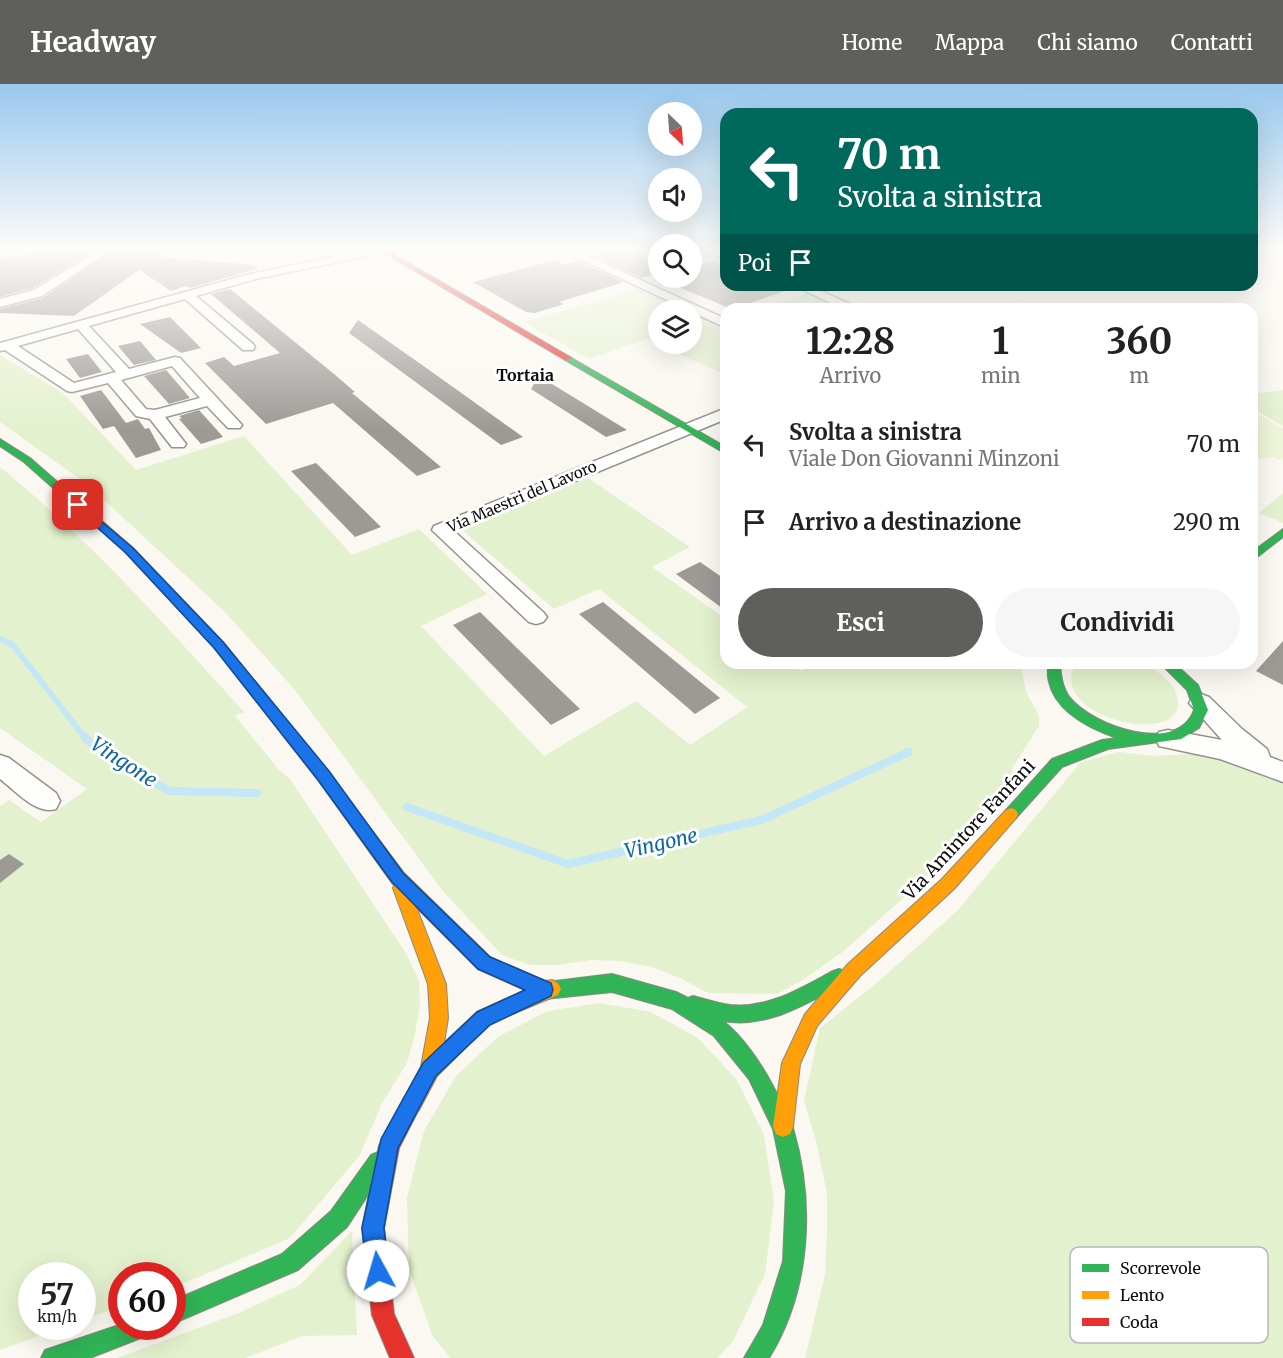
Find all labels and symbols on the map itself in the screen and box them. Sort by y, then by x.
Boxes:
north arrow [648,102,702,156]
district label: Tortaia [496,365,554,385]
street label: Via Maestri del Lavoro [443,456,600,537]
pin [52,479,103,530]
water label: Vingone [86,731,162,792]
street label: Via Amintore Fanfani [897,754,1040,906]
water label: Vingone [622,822,700,863]
position arrow [346,1239,410,1303]
legend [1070,1247,1268,1343]
text: Scorrevole [1120,1258,1201,1278]
speed limit sign: 60 [108,1262,186,1340]
text: Lento [1120,1285,1164,1305]
text: Coda [1120,1312,1159,1332]

